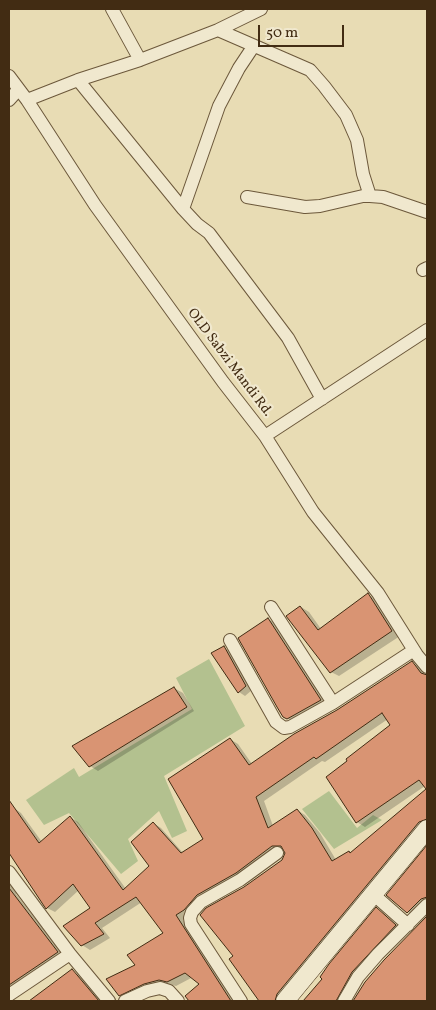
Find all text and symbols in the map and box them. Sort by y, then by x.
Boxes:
scale bar [261,15,347,47]
text: 50 m [266,23,298,44]
street label: OLD Sabzi Mandi Rd. [183,306,275,420]

